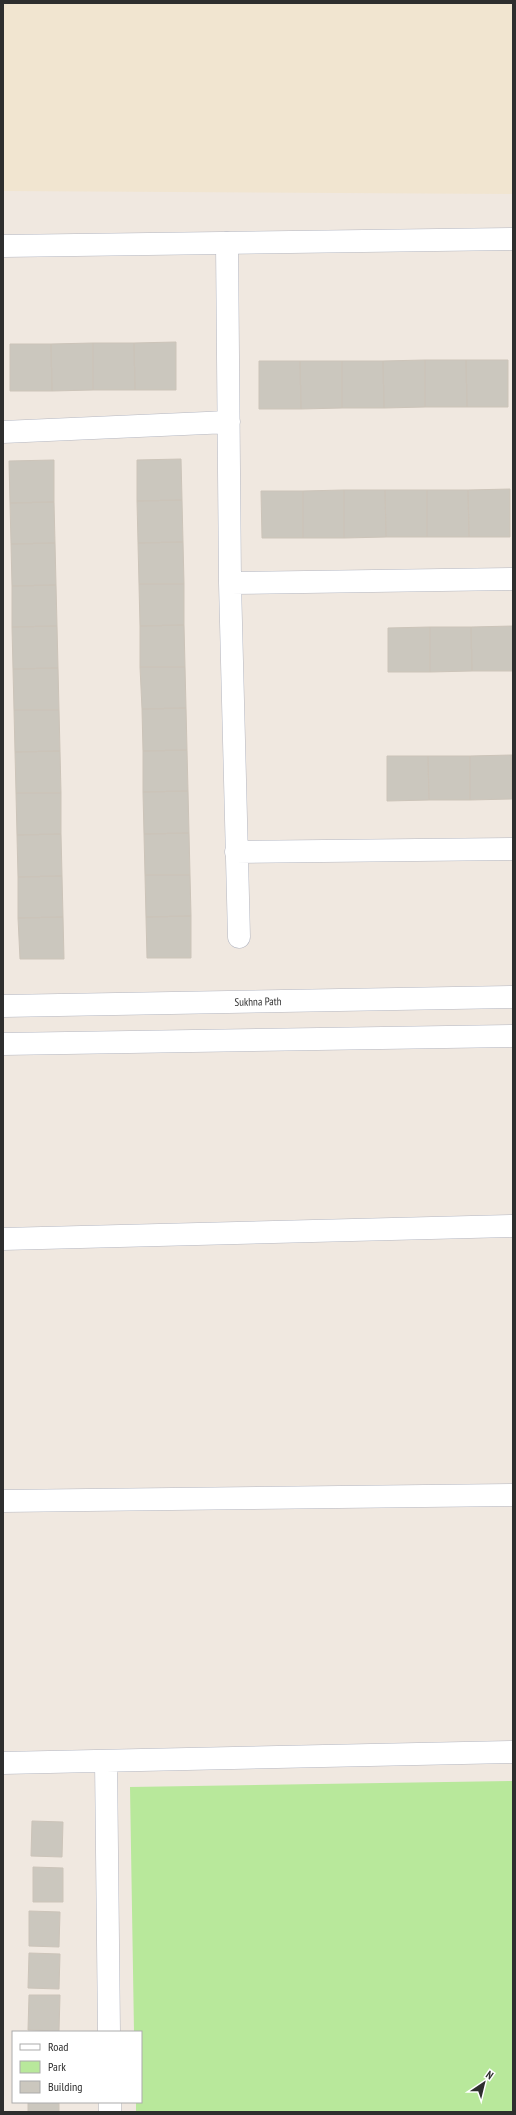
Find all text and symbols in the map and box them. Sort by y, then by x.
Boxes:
street label: Sukhna Path [234,994,282,1009]
legend [12,2031,142,2103]
text: Road [48,2039,68,2054]
text: Park [48,2059,66,2074]
north arrow [464,2063,504,2103]
text: N [483,2067,496,2082]
text: Building [48,2079,83,2094]

